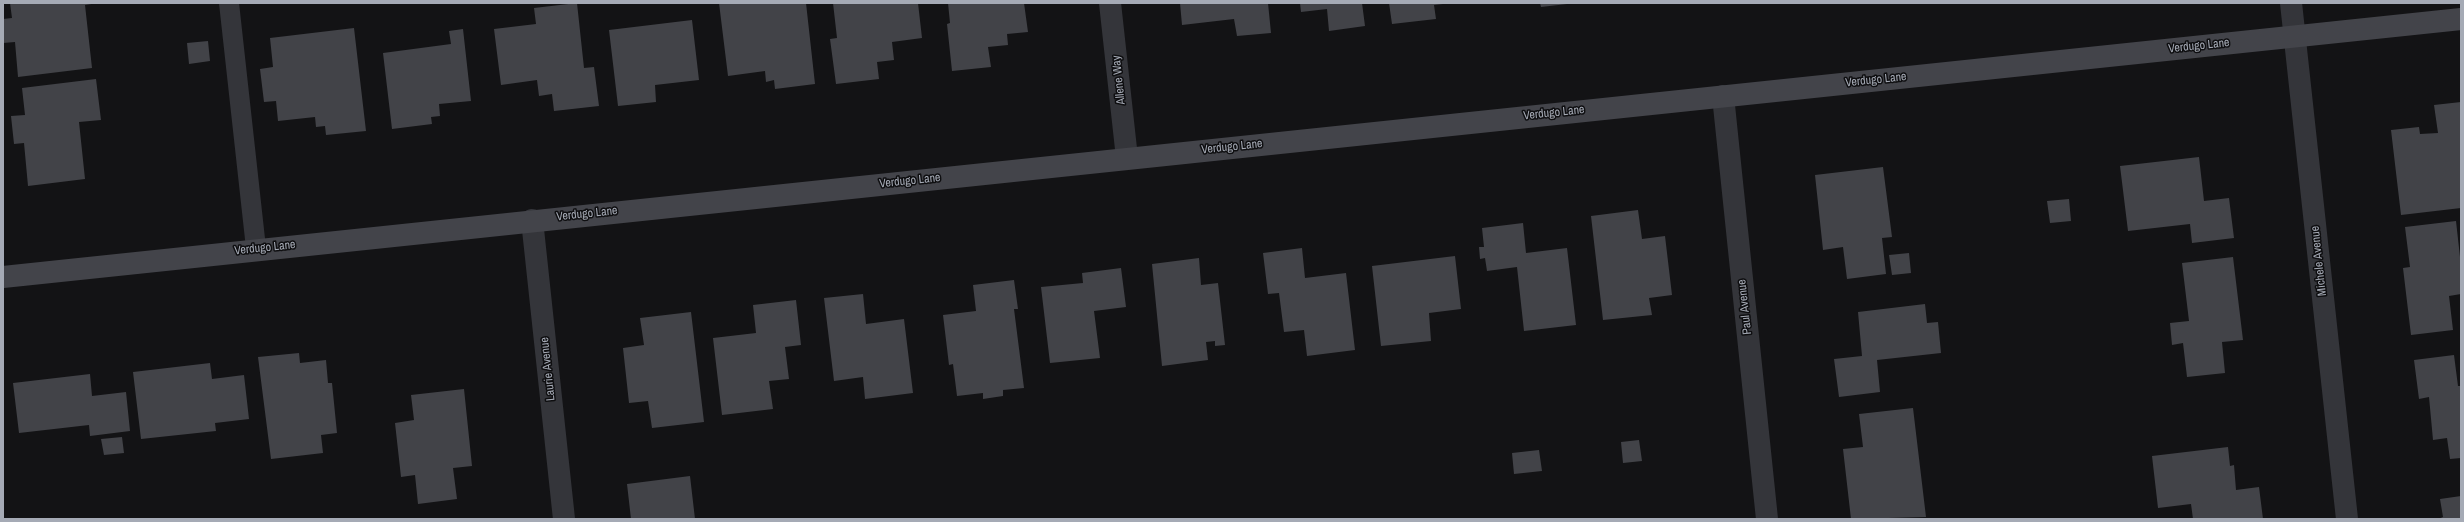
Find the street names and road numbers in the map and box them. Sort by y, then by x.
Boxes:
street label: Verdugo Lane [2168,36,2230,56]
street label: Allene Way [1109,55,1129,105]
street label: Verdugo Lane [1845,70,1907,90]
street label: Verdugo Lane [1523,103,1585,123]
street label: Verdugo Lane [1201,137,1263,157]
street label: Verdugo Lane [879,171,941,191]
street label: Verdugo Lane [556,204,618,224]
street label: Michele Avenue [2308,225,2330,297]
street label: Verdugo Lane [234,238,296,258]
street label: Paul Avenue [1735,279,1755,335]
street label: Laurie Avenue [538,337,558,401]

